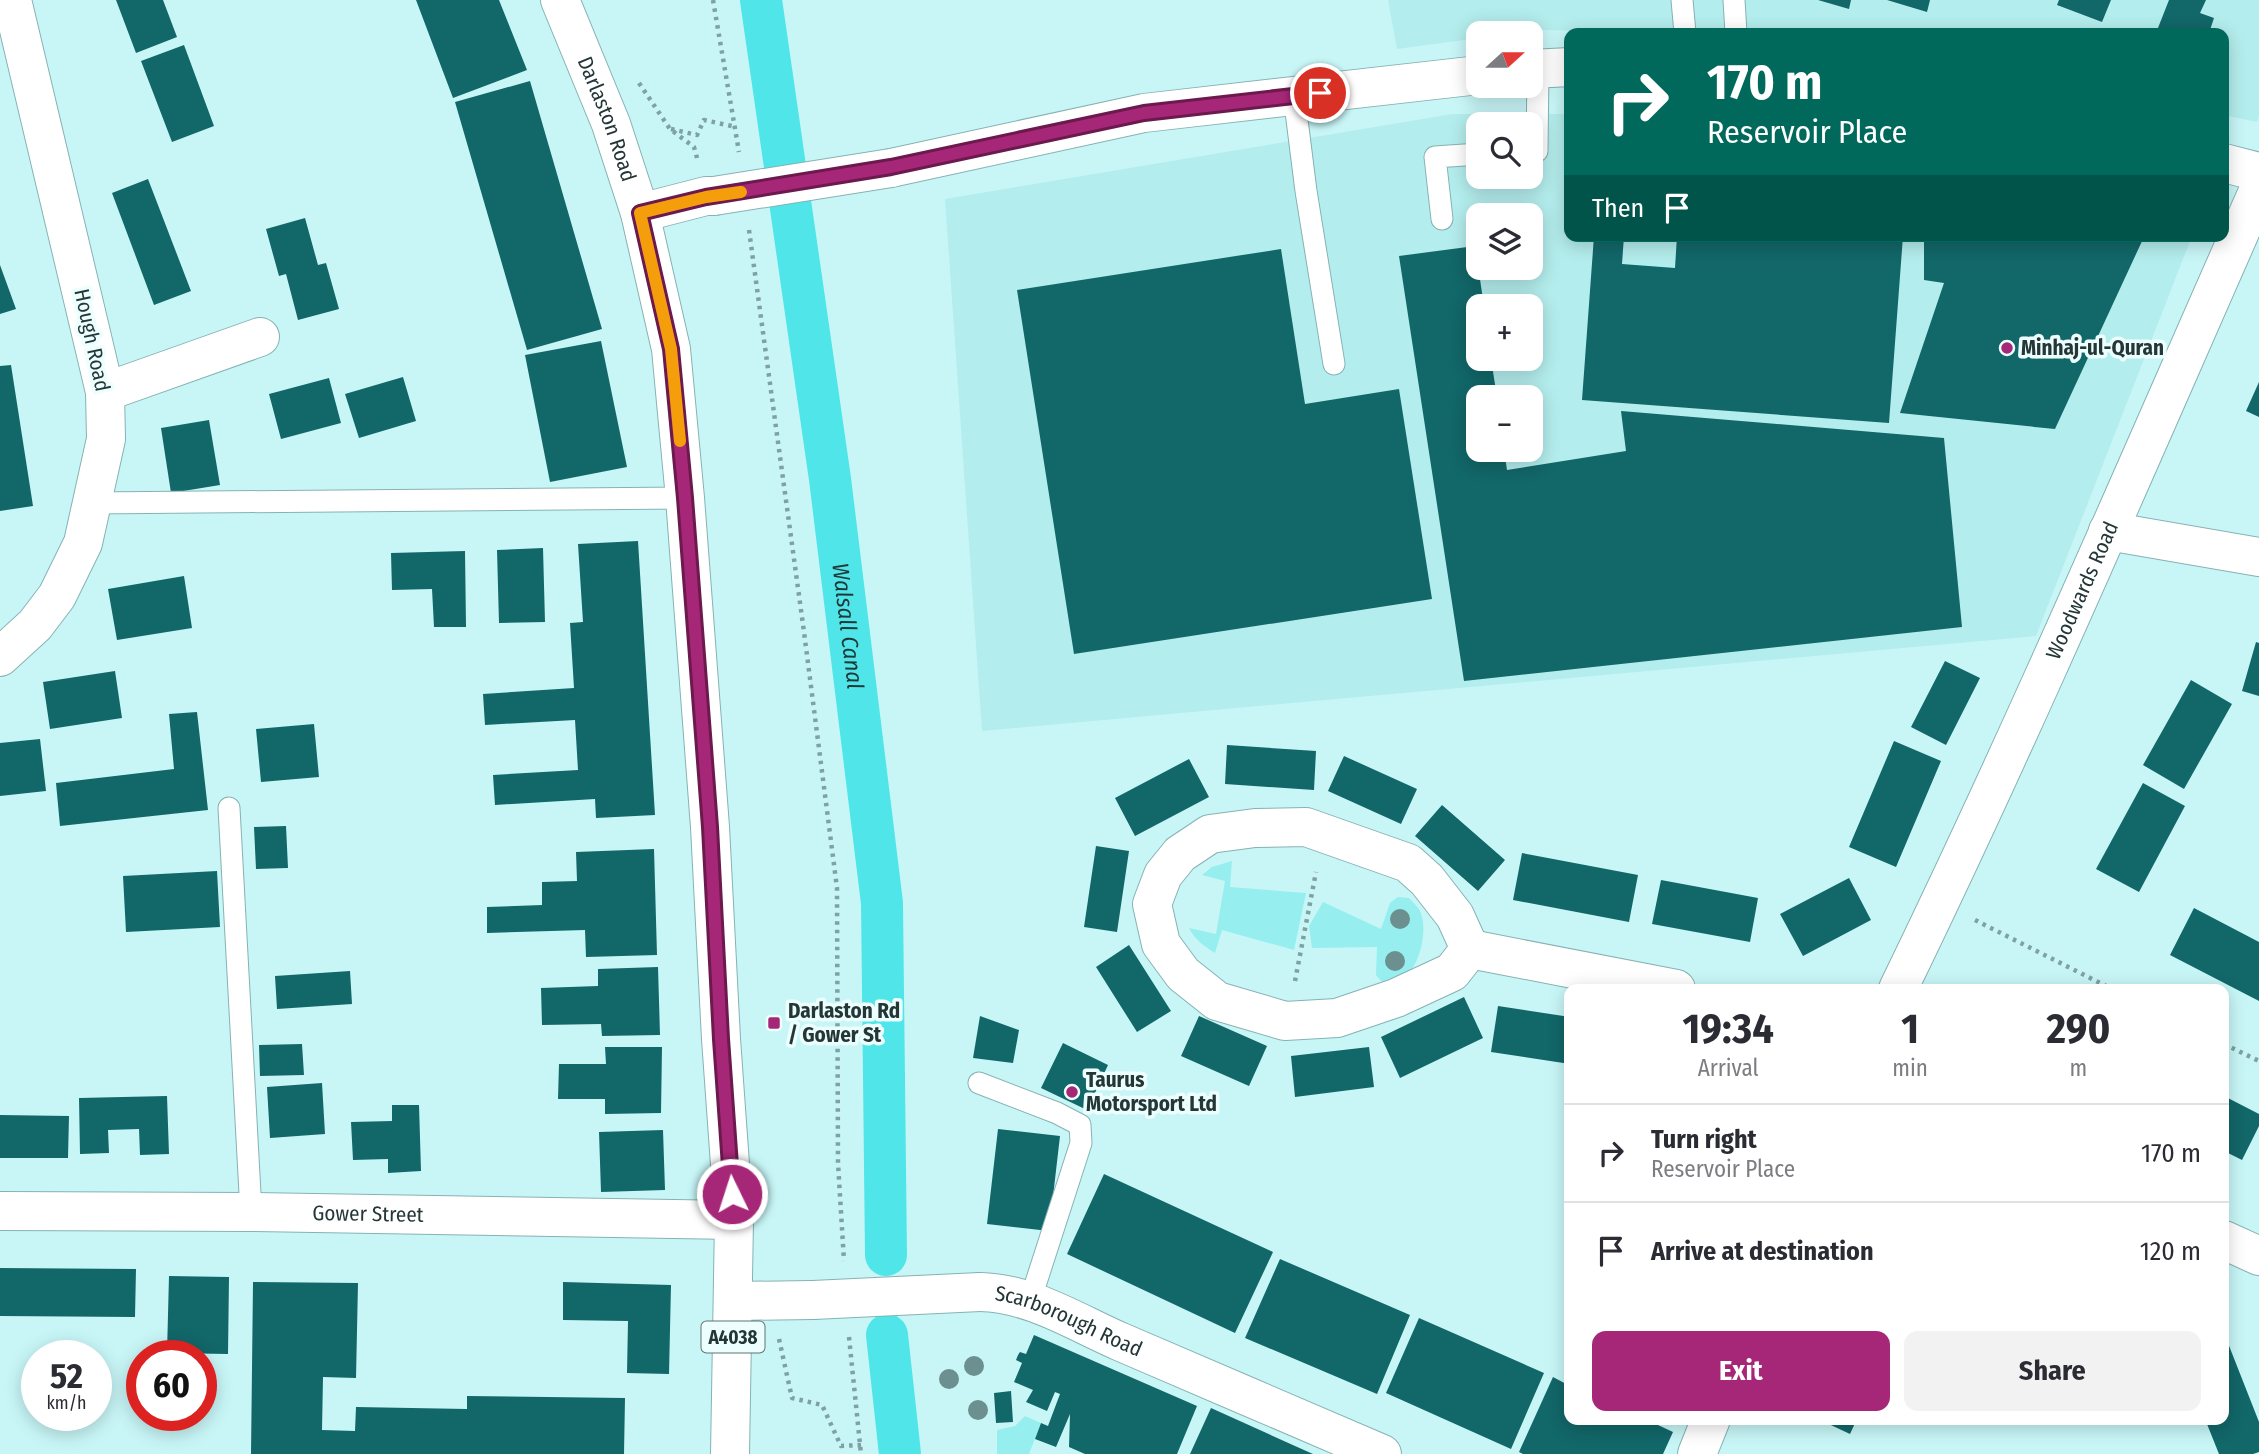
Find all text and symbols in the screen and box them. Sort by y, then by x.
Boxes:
north arrow [1466,21,1544,98]
map controls [1466,21,1543,462]
street label: Darlaston Road [572,53,642,185]
text: 170 m [1707,53,1823,112]
icon: right [1592,56,1683,147]
pin [1290,63,1350,123]
icon: arrive [1301,74,1339,112]
button: search [1466,112,1543,189]
text: Reservoir Place [1707,113,1907,151]
icon: arrive [1658,189,1696,227]
text: Then [1592,193,1644,224]
button: layers [1466,203,1543,280]
street label: Hough Road [68,286,116,394]
button: + [1466,294,1543,371]
place label: Minhaj-ul-Quran [2021,335,2164,361]
marker: Minhaj-ul-Quran [1999,340,2015,356]
button: − [1466,385,1543,462]
street label: Woodwards Road [2040,518,2124,664]
water label: Walsall Canal [826,561,870,691]
place label: Darlaston Rd / Gower St [788,998,900,1048]
text: 19:34 [1683,1004,1774,1054]
text: 1 [1901,1004,1919,1054]
text: 290 [2046,1004,2110,1054]
marker: Darlaston Rd / Gower St [766,1015,782,1031]
text: Arrival [1698,1054,1759,1082]
text: min [1892,1054,1928,1082]
text: m [2070,1054,2087,1082]
place label: Taurus Motorsport Ltd [1086,1067,1217,1117]
marker: Taurus Motorsport Ltd [1064,1084,1080,1100]
text: Turn right [1651,1124,1757,1155]
icon: right [1592,1134,1630,1172]
text: 170 m [2141,1138,2201,1169]
text: Reservoir Place [1651,1155,1795,1183]
position arrow [695,1157,769,1231]
street label: Gower Street [312,1200,424,1228]
icon: arrive [1592,1232,1630,1270]
text: Arrive at destination [1651,1236,1874,1267]
text: 120 m [2140,1236,2201,1267]
street label: Scarborough Road [993,1280,1146,1363]
road number: A4038 [702,1322,764,1352]
button: Exit [1592,1331,1890,1411]
button: Share [1904,1331,2201,1411]
speed limit sign: 60 [126,1340,217,1431]
text: 52 [50,1355,83,1397]
text: km/h [46,1392,87,1414]

